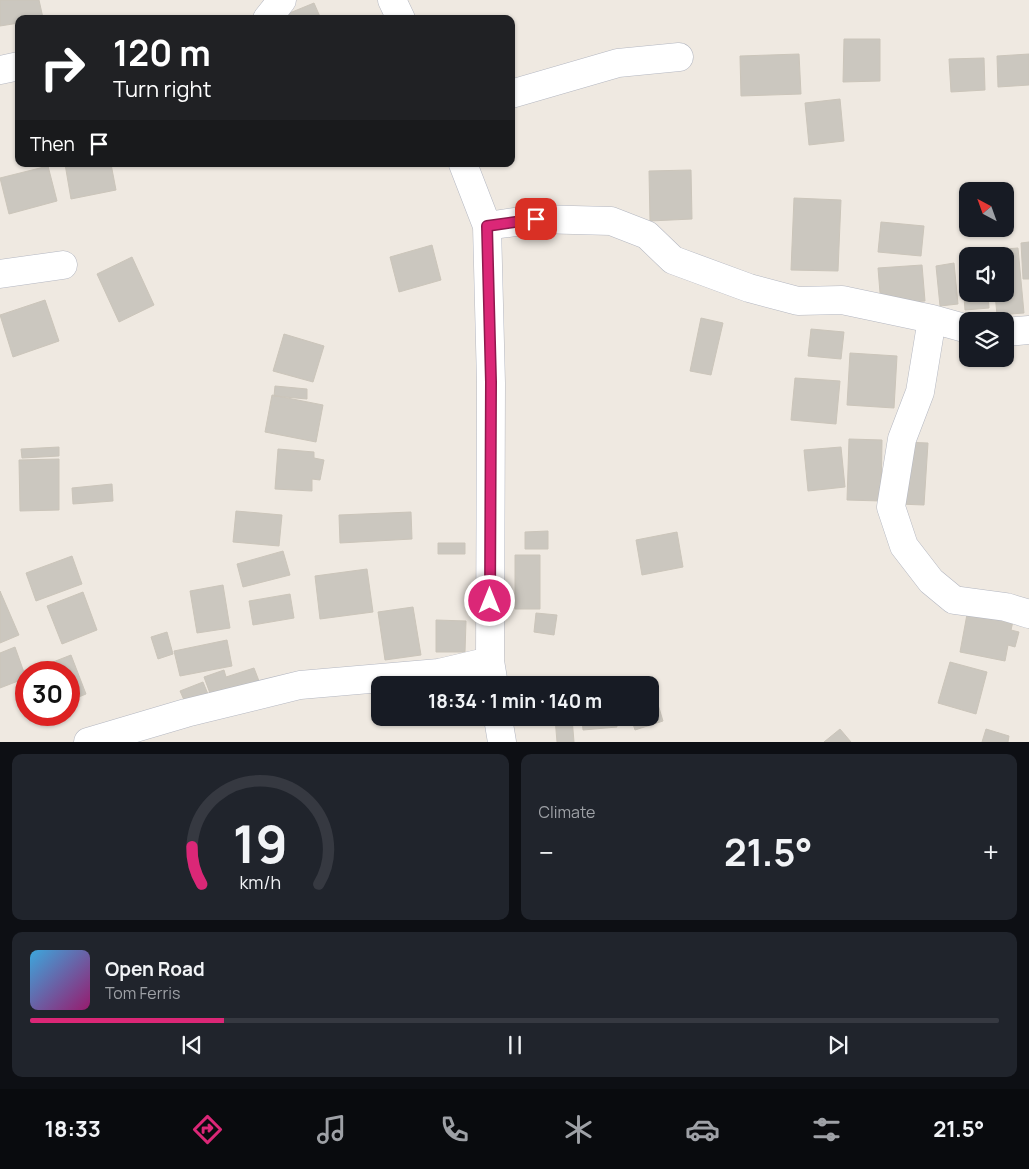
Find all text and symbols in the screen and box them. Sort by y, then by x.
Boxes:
text: 120 m [113,29,211,77]
icon: right [30,35,95,100]
text: Turn right [113,74,211,104]
icon: arrive [85,130,113,158]
text: Then [30,131,75,157]
north arrow [959,182,1014,238]
map controls [959,182,1014,367]
pin [515,198,557,240]
icon: arrive [522,205,550,233]
button: sound [959,247,1014,302]
button: layers [959,312,1014,367]
position arrow [463,574,515,626]
speed limit sign: 30 [15,661,80,726]
text: 18:34 · 1 min · 140 m [428,688,602,714]
text: Climate [539,801,595,823]
text: 19 [233,808,288,879]
text: 21.5° [724,825,813,877]
text: − [539,833,554,871]
text: + [983,833,999,871]
text: km/h [239,870,281,894]
text: Open Road [105,956,205,982]
text: Tom Ferris [105,982,180,1004]
icon: previous [178,1031,206,1059]
icon: pause [501,1031,529,1059]
icon: next [824,1031,852,1059]
icon: directions [190,1112,225,1147]
icon: music [314,1112,349,1147]
icon: phone [437,1112,472,1147]
icon: climate [561,1112,596,1147]
icon: car [685,1112,720,1147]
icon: filters [809,1112,844,1147]
text: 18:33 [44,1114,101,1144]
text: 21.5° [933,1114,984,1144]

